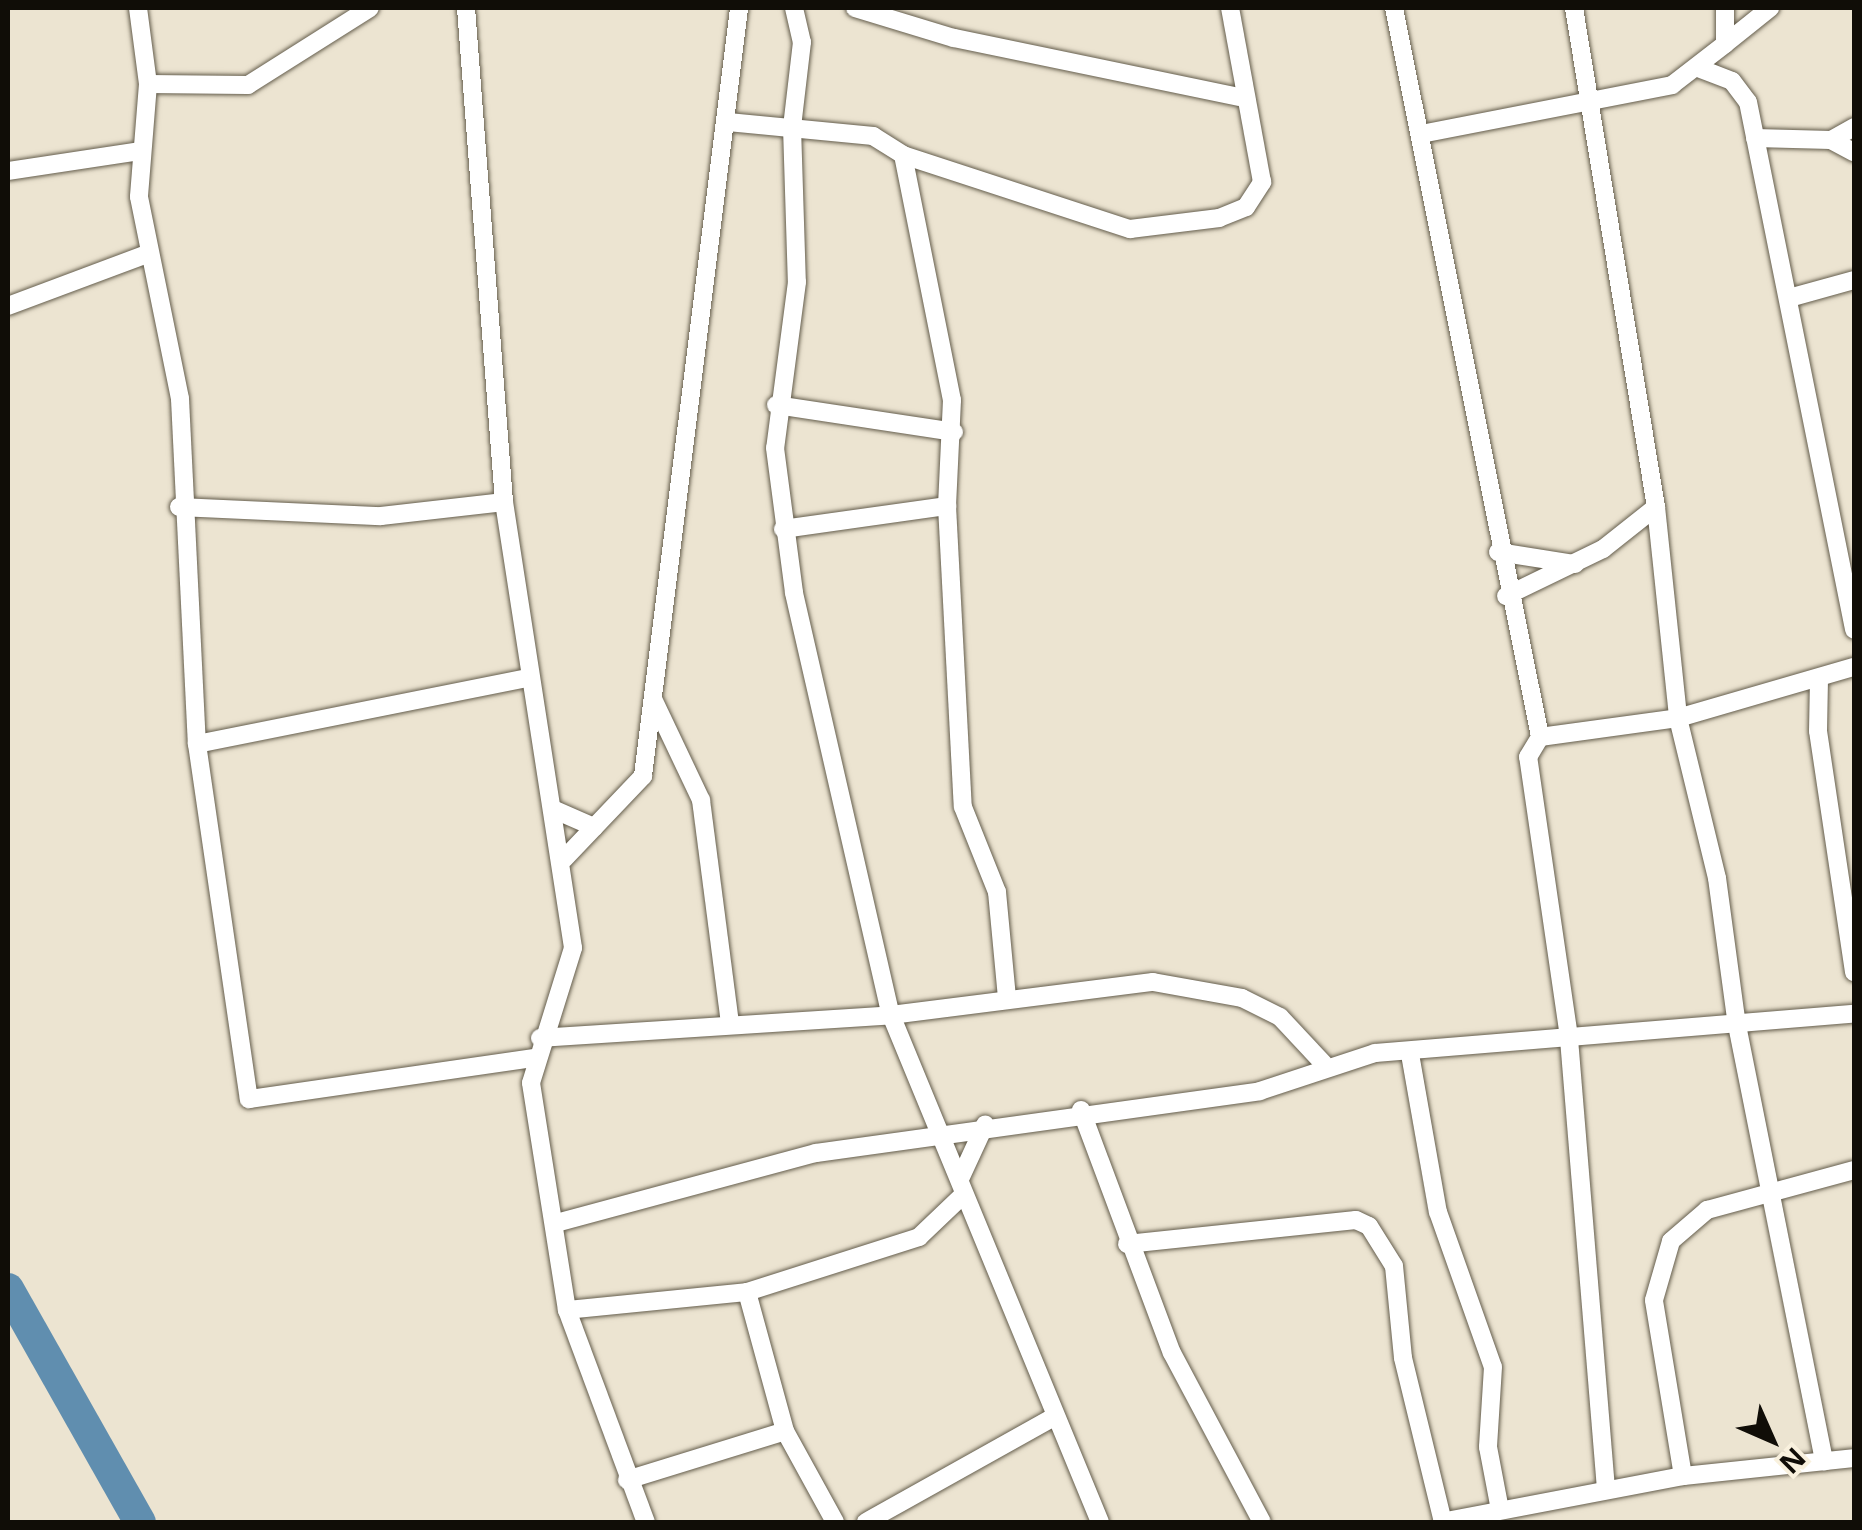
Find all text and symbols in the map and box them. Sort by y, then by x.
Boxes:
north arrow [1722,1390,1822,1490]
text: N [1772,1440,1815,1483]

